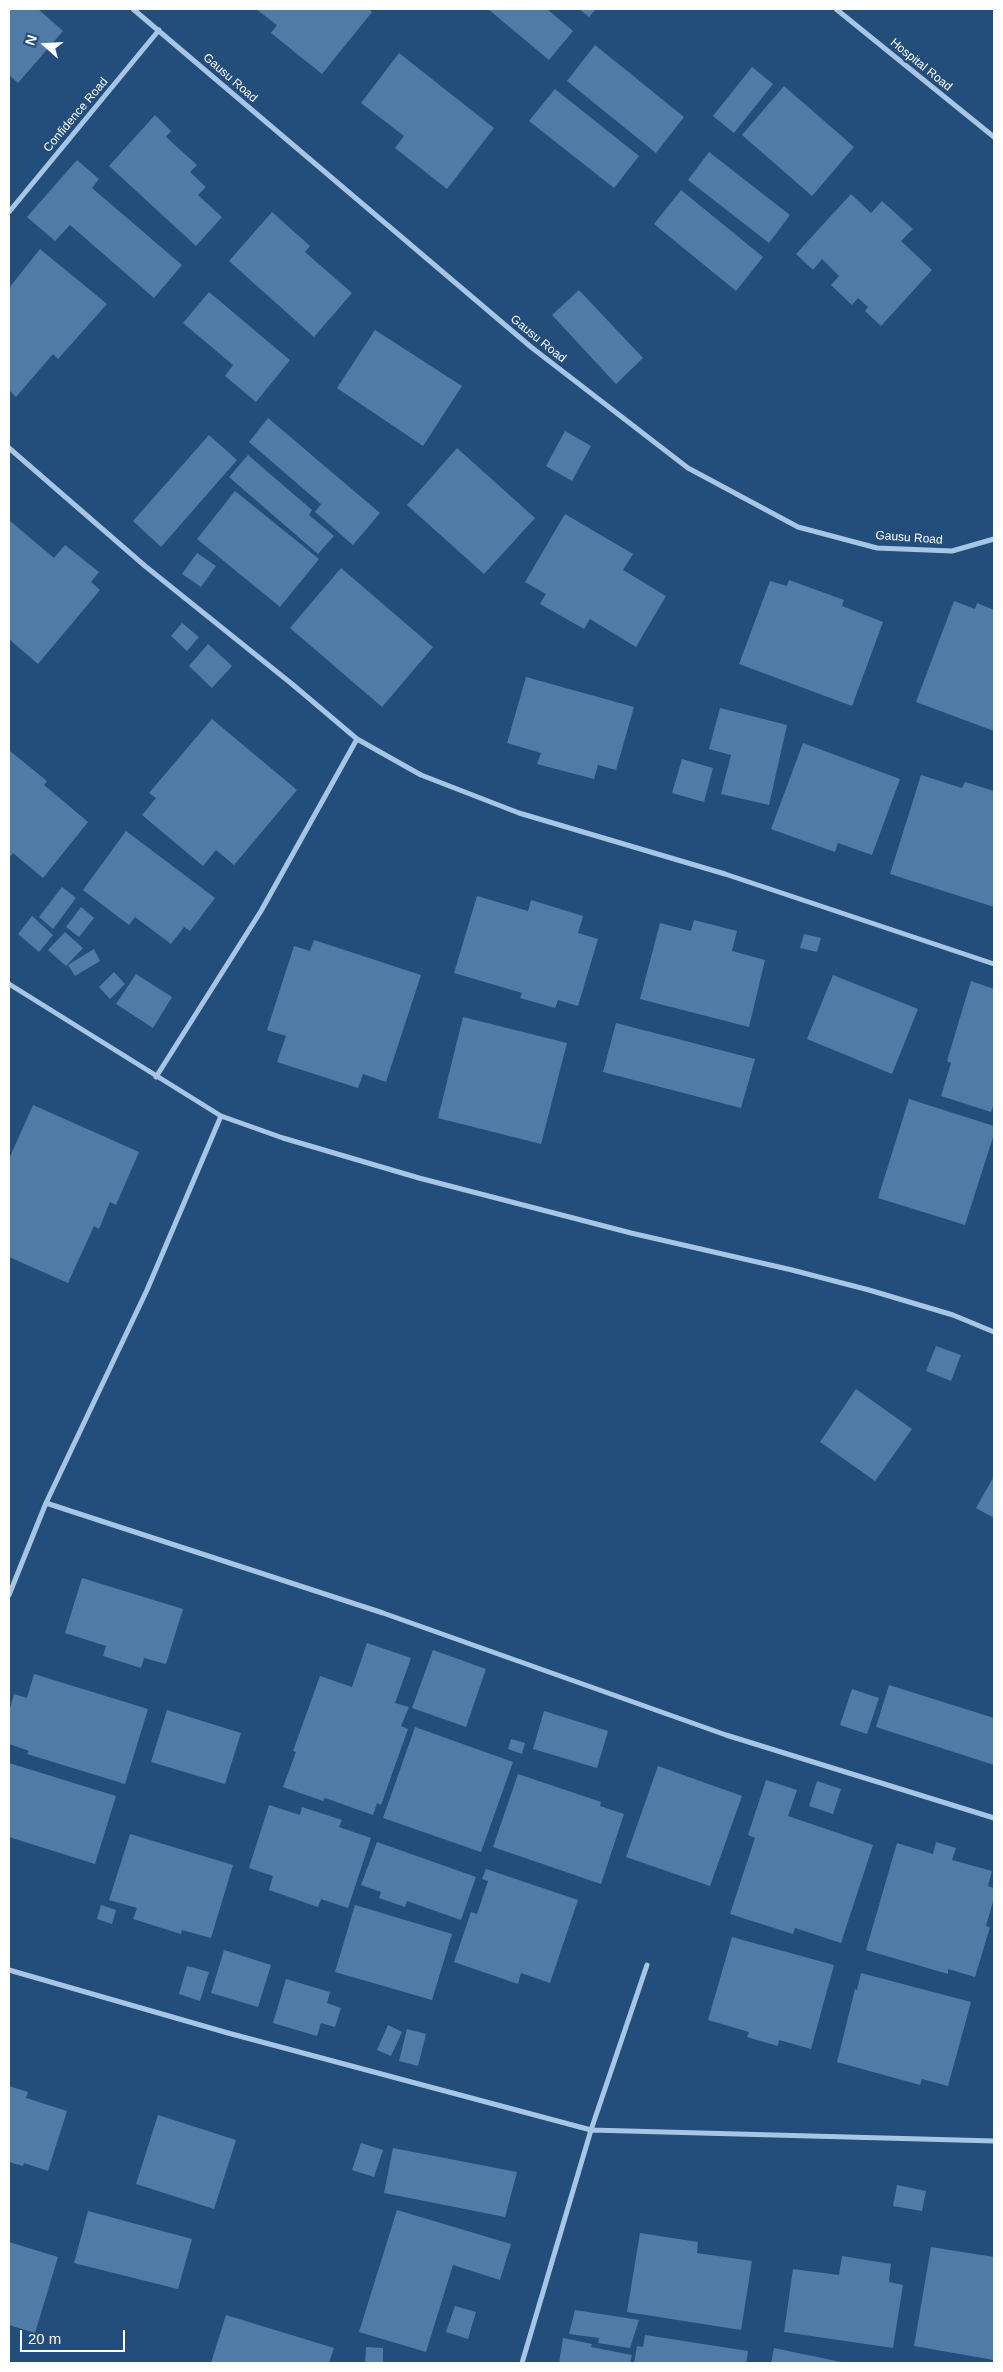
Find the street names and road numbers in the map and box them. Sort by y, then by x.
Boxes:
street label: Hospital Road [887,36,955,94]
street label: Gausu Road [200,50,260,106]
street label: Confidence Road [41,75,111,155]
street label: Gausu Road [507,312,569,366]
street label: Gausu Road [875,528,943,548]

